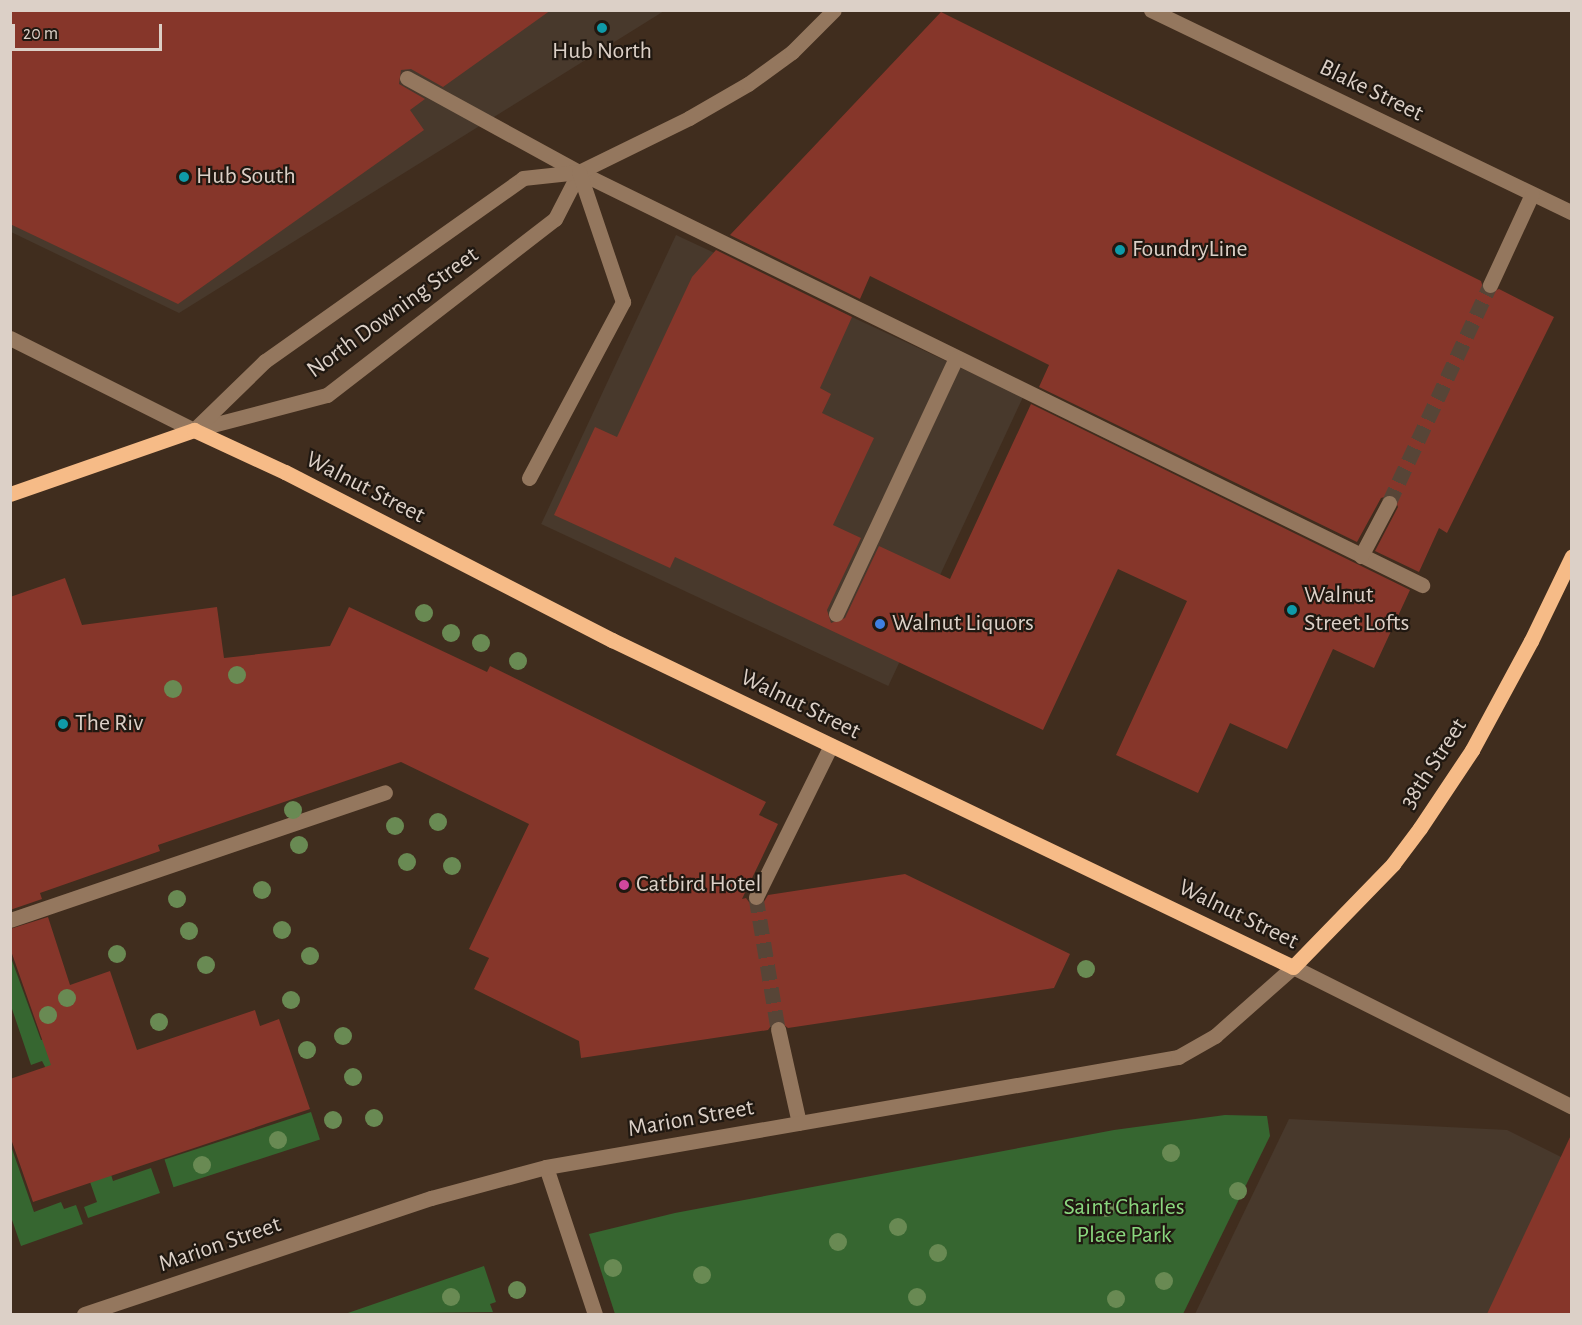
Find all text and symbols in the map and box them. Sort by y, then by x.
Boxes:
scale bar [15,12,165,50]
marker: Hub North [595,21,609,35]
text: 20 m [23,25,58,43]
place label: Hub North [552,38,652,66]
street label: Blake Street [1314,54,1428,128]
place label: Hub South [196,163,296,191]
marker: Hub South [177,170,191,184]
place label: FoundryLine [1132,236,1248,264]
street label: North Downing Street [302,241,484,385]
marker: FoundryLine [1113,243,1127,257]
street label: Walnut Street [301,446,429,530]
place label: Walnut Street Lofts [1304,582,1409,638]
marker: Walnut Street Lofts [1285,603,1299,617]
place label: Walnut Liquors [892,610,1034,638]
marker: Walnut Liquors [873,617,887,631]
street label: Walnut Street [735,664,865,746]
place label: The Riv [75,710,143,738]
street label: 38th Street [1394,713,1474,815]
marker: The Riv [56,717,70,731]
place label: Catbird Hotel [636,871,762,899]
street label: Walnut Street [1173,874,1303,956]
marker: Catbird Hotel [617,878,631,892]
street label: Marion Street [626,1094,756,1144]
park label: Saint Charles Place Park [1063,1194,1185,1250]
street label: Marion Street [155,1211,285,1279]

